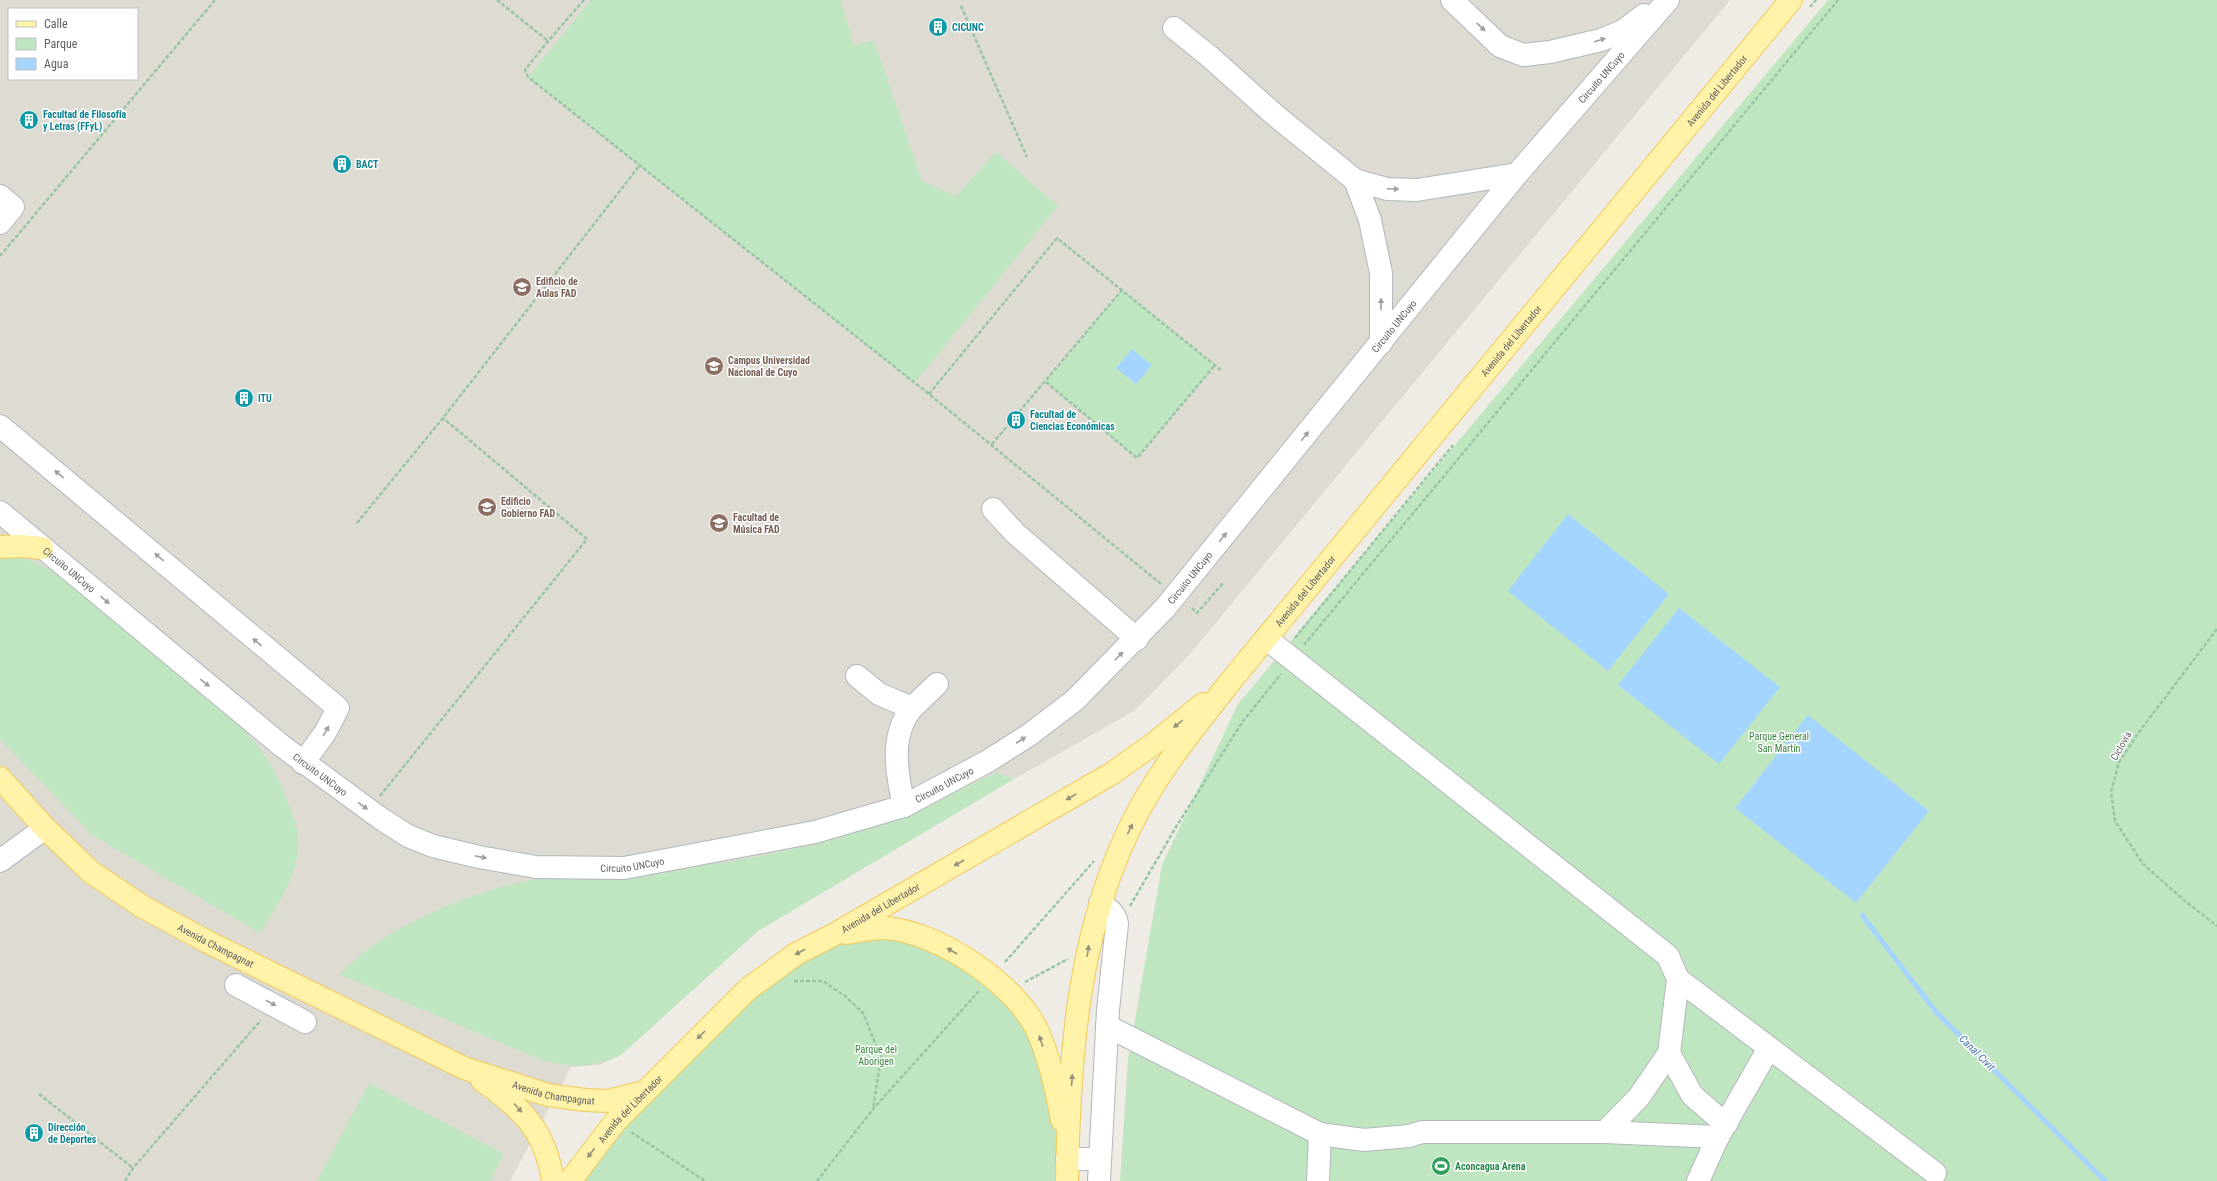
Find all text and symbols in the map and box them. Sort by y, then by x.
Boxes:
legend [8,8,138,80]
building icon: CICUNC [927,16,949,38]
text: Calle [44,17,68,31]
place label: CICUNC [952,22,984,33]
one-way arrow [1476,22,1486,32]
text: Parque [44,37,78,51]
one-way arrow [1594,37,1606,43]
street label: Circuito UNCuyo [1576,49,1626,105]
street label: Avenida del Libertador [1684,53,1749,128]
text: Agua [44,57,69,71]
building icon: Facultad de Filosofía y Letras (FFyL) [18,109,40,131]
place label: Facultad de Filosofía y Letras (FFyL) [43,109,127,133]
building icon: BACT [331,153,353,175]
place label: BACT [356,159,379,170]
one-way arrow [1387,186,1400,192]
school or university icon: Edificio de Aulas FAD [511,276,533,298]
place label: Edificio de Aulas FAD [536,276,578,299]
one-way arrow [1378,297,1384,310]
street label: Circuito UNCuyo [1369,298,1418,354]
street label: Avenida del Libertador [1478,303,1543,378]
school or university icon: Campus Universidad Nacional de Cuyo [703,355,725,377]
place label: Campus Universidad Nacional de Cuyo [728,355,810,378]
building icon: ITU [233,387,255,409]
place label: ITU [258,393,272,404]
building icon: Facultad de Ciencias Económicas [1005,409,1027,431]
place label: Facultad de Ciencias Económicas [1030,409,1115,432]
one-way arrow [1301,430,1310,441]
one-way arrow [53,470,64,479]
school or university icon: Edificio Gobierno FAD [476,496,498,518]
place label: Edificio Gobierno FAD [501,496,555,519]
school or university icon: Facultad de Música FAD [708,512,730,534]
place label: Facultad de Música FAD [733,512,780,535]
one-way arrow [1219,531,1227,542]
street label: Circuito UNCuyo [41,545,98,594]
street label: Circuito UNCuyo [1165,549,1214,606]
one-way arrow [153,553,164,562]
street label: Avenida del Libertador [1273,553,1337,629]
one-way arrow [100,596,110,605]
one-way arrow [252,638,263,646]
one-way arrow [1114,651,1124,661]
one-way arrow [200,679,210,687]
one-way arrow [1173,719,1184,728]
one-way arrow [322,725,329,737]
street label: Ciclovía [2108,730,2134,762]
park label: Parque General San Martín [1749,731,1809,754]
one-way arrow [1015,737,1027,744]
street label: Circuito UNCuyo [291,751,350,798]
street label: Circuito UNCuyo [913,764,975,805]
one-way arrow [1065,794,1077,801]
one-way arrow [358,802,368,810]
one-way arrow [1127,823,1133,834]
one-way arrow [474,855,487,861]
street label: Circuito UNCuyo [600,855,665,874]
one-way arrow [953,859,965,866]
street label: Avenida del Libertador [839,881,922,935]
street label: Avenida Champagnat [176,921,256,969]
one-way arrow [1085,945,1091,957]
one-way arrow [946,947,958,954]
one-way arrow [794,949,806,955]
one-way arrow [265,999,277,1006]
one-way arrow [696,1031,706,1040]
water label: Canal Civit [1956,1032,1998,1074]
one-way arrow [1038,1035,1044,1047]
park label: Parque del Aborigen [855,1044,897,1067]
street label: Avenida del Libertador [596,1073,664,1145]
one-way arrow [1068,1074,1075,1086]
street label: Avenida Champagnat [511,1078,595,1106]
one-way arrow [513,1103,523,1113]
building icon: Dirección de Deportes [23,1122,45,1144]
place label: Dirección de Deportes [48,1122,97,1145]
one-way arrow [587,1148,595,1159]
sports icon: Aconcagua Arena [1430,1155,1452,1177]
place label: Aconcagua Arena [1455,1161,1526,1172]

